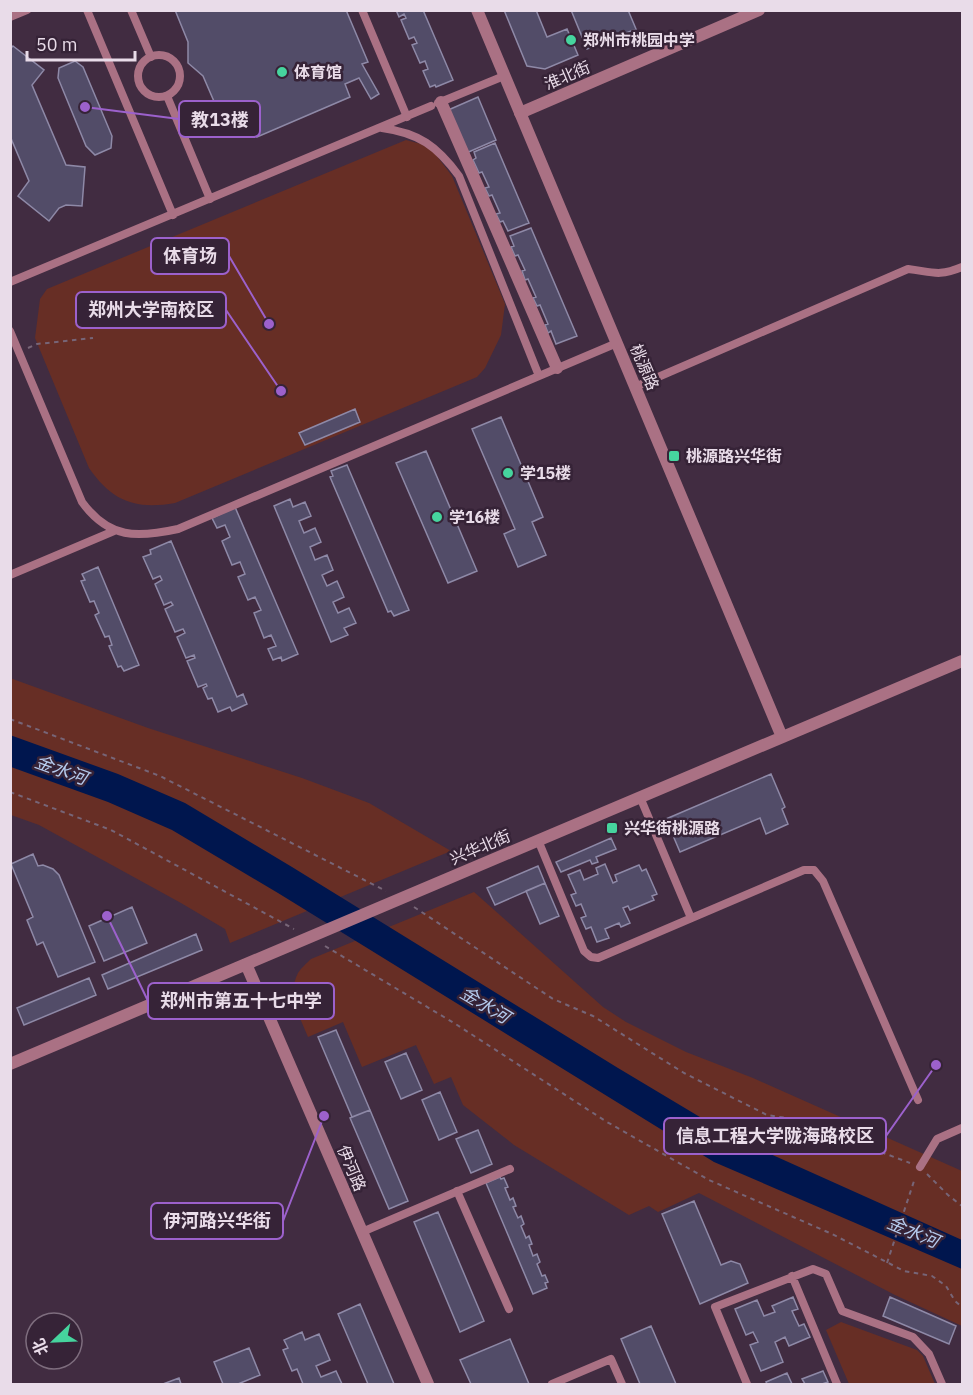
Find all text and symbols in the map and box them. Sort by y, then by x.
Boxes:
scale bar [27,24,135,62]
place label: 郑州市桃园中学 [583,30,695,50]
text: 50 m [36,33,78,56]
marker: 郑州市桃园中学 [564,33,578,47]
street label: 淮北街 [541,56,593,94]
place label: 体育馆 [294,62,342,82]
marker: 体育馆 [275,65,289,79]
callout: 教13楼 [179,101,260,137]
text: 教13楼 [191,108,249,131]
callout: 体育场 [151,238,229,274]
text: 体育场 [163,244,217,267]
callout: 郑州大学南校区 [76,292,226,328]
text: 郑州大学南校区 [88,298,214,321]
street label: 桃源路 [626,341,664,393]
place label: 桃源路兴华街 [686,446,782,466]
marker: 桃源路兴华街 [667,449,681,463]
place label: 学15楼 [520,463,571,483]
marker: 学15楼 [501,466,515,480]
place label: 学16楼 [449,507,500,527]
marker: 学16楼 [430,510,444,524]
water label: 金水河 [32,749,93,791]
place label: 兴华街桃源路 [624,818,720,838]
marker: 兴华街桃源路 [605,821,619,835]
street label: 兴华北街 [447,825,513,869]
water label: 金水河 [456,981,517,1030]
callout: 郑州市第五十七中学 [148,983,334,1019]
text: 郑州市第五十七中学 [160,989,322,1012]
callout: 信息工程大学陇海路校区 [664,1118,886,1154]
text: 信息工程大学陇海路校区 [676,1124,874,1147]
street label: 伊河路 [333,1142,371,1194]
callout: 伊河路兴华街 [151,1203,283,1239]
text: 伊河路兴华街 [163,1209,271,1232]
water label: 金水河 [884,1210,945,1254]
north arrow [24,1311,84,1371]
text: 北 [28,1336,53,1358]

